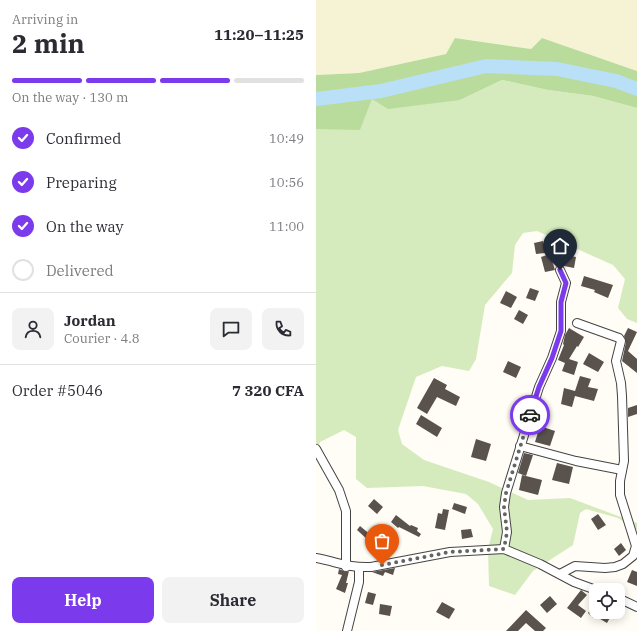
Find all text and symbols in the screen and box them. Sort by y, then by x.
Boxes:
text: Arriving in [12,11,78,28]
text: 11:20–11:25 [214,25,304,44]
text: 2 min [12,26,85,60]
text: On the way · 130 m [12,89,128,106]
icon: check [12,127,34,149]
text: Confirmed [46,129,121,148]
text: 10:49 [269,130,304,147]
icon: check [12,171,34,193]
text: Preparing [46,173,117,192]
text: 10:56 [269,174,304,191]
icon: check [12,215,34,237]
text: On the way [46,217,124,236]
text: 11:00 [269,218,304,235]
pin [543,229,577,270]
icon: home [549,235,571,257]
text: Delivered [46,261,114,280]
button: person [12,308,54,350]
button: chat [210,308,252,350]
button: phone [262,308,304,350]
text: Jordan [64,311,116,330]
text: Courier · 4.8 [64,330,140,347]
text: Order #5046 [12,381,103,400]
text: 7 320 CFA [232,381,304,400]
courier [510,395,550,435]
icon: car [519,404,541,426]
pin [365,524,399,565]
icon: bag [371,530,393,552]
button: Help [12,577,154,623]
button: Share [162,577,304,623]
map controls [589,583,625,619]
button: locate [589,583,625,619]

